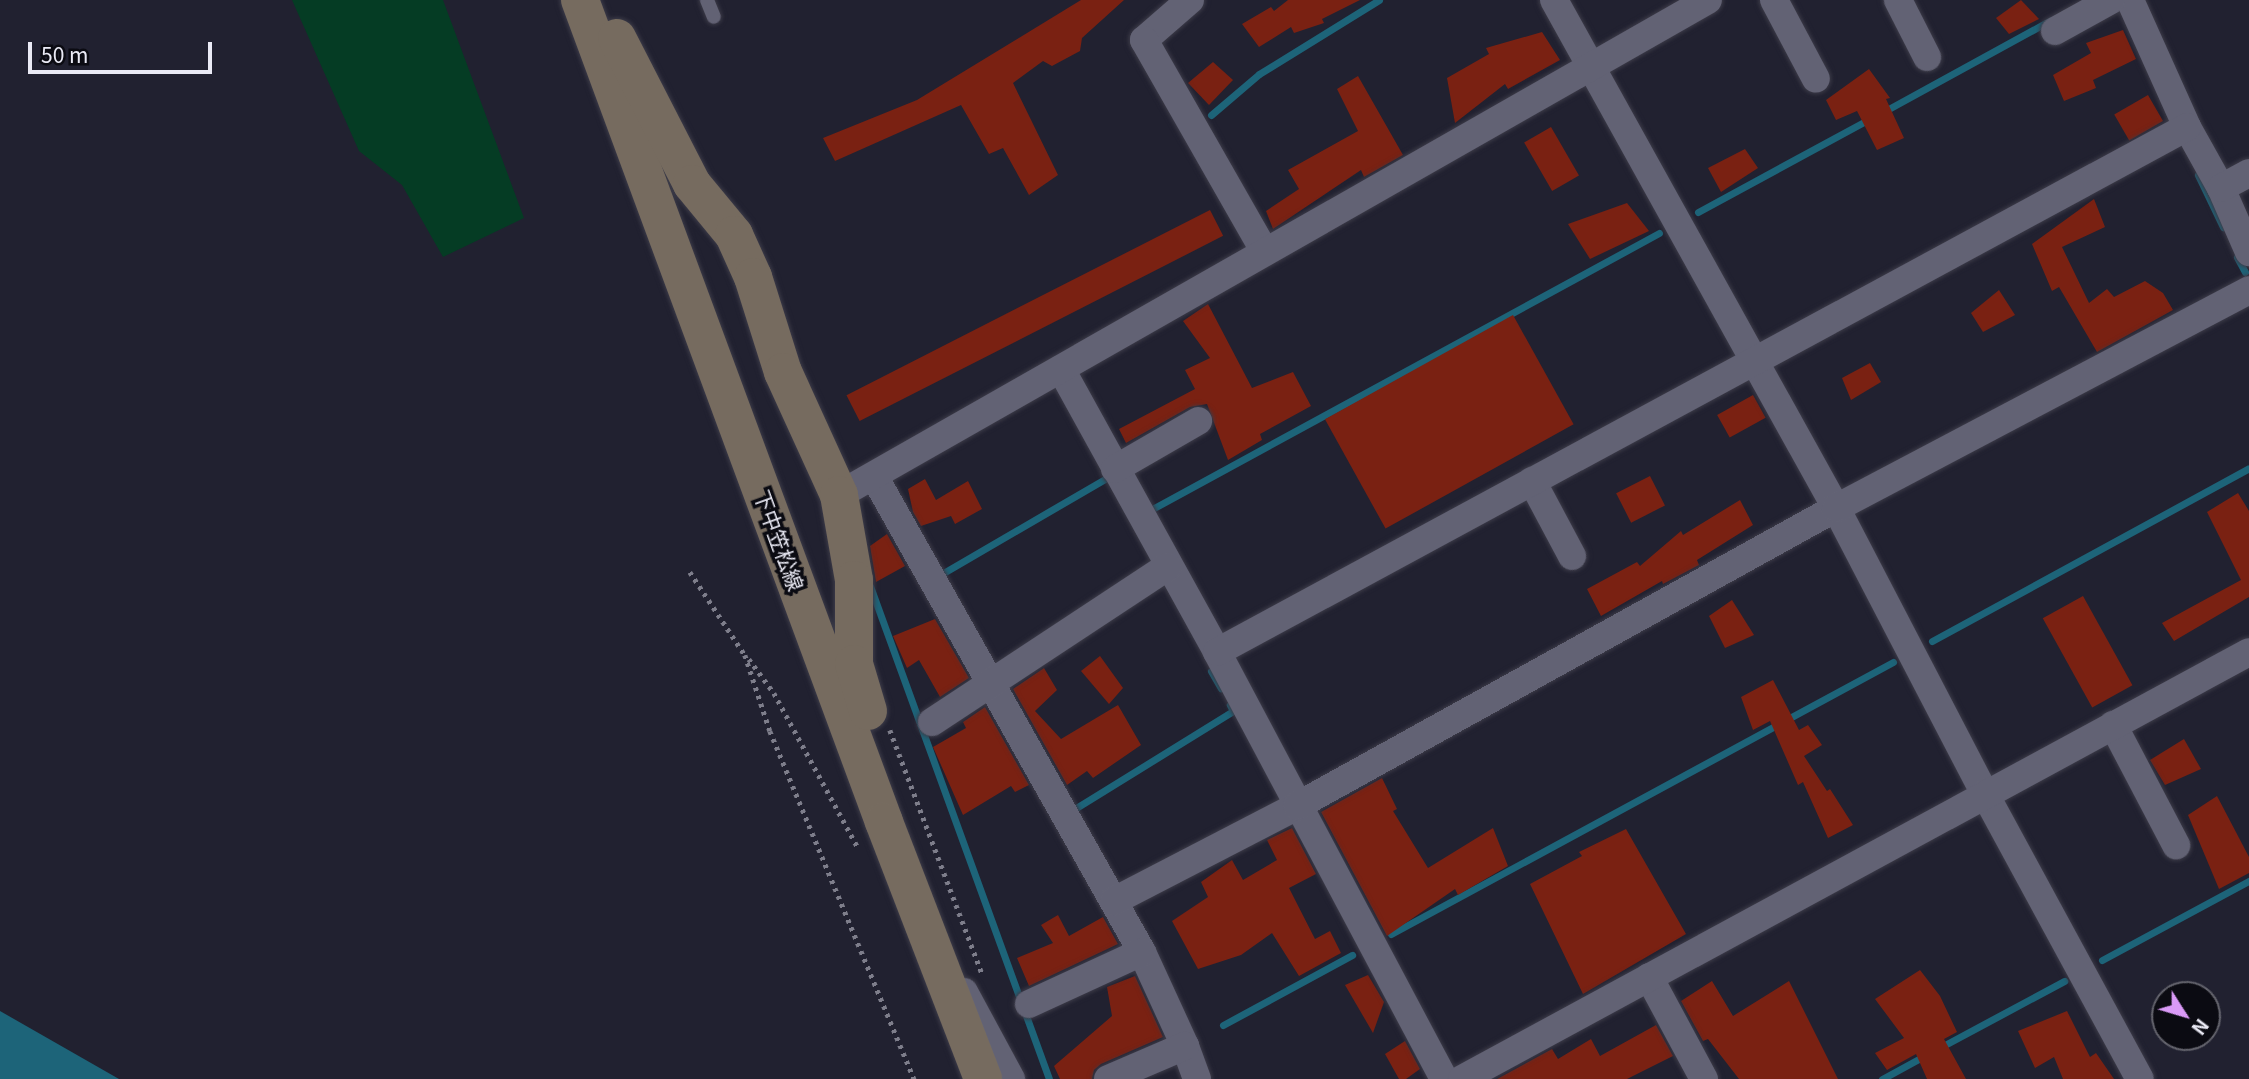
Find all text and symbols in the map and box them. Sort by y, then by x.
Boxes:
scale bar [32,28,215,72]
text: 50 m [41,39,88,69]
street label: 下中笠松線 [750,486,810,594]
north arrow [2151,981,2221,1051]
text: N [2187,1014,2217,1042]

